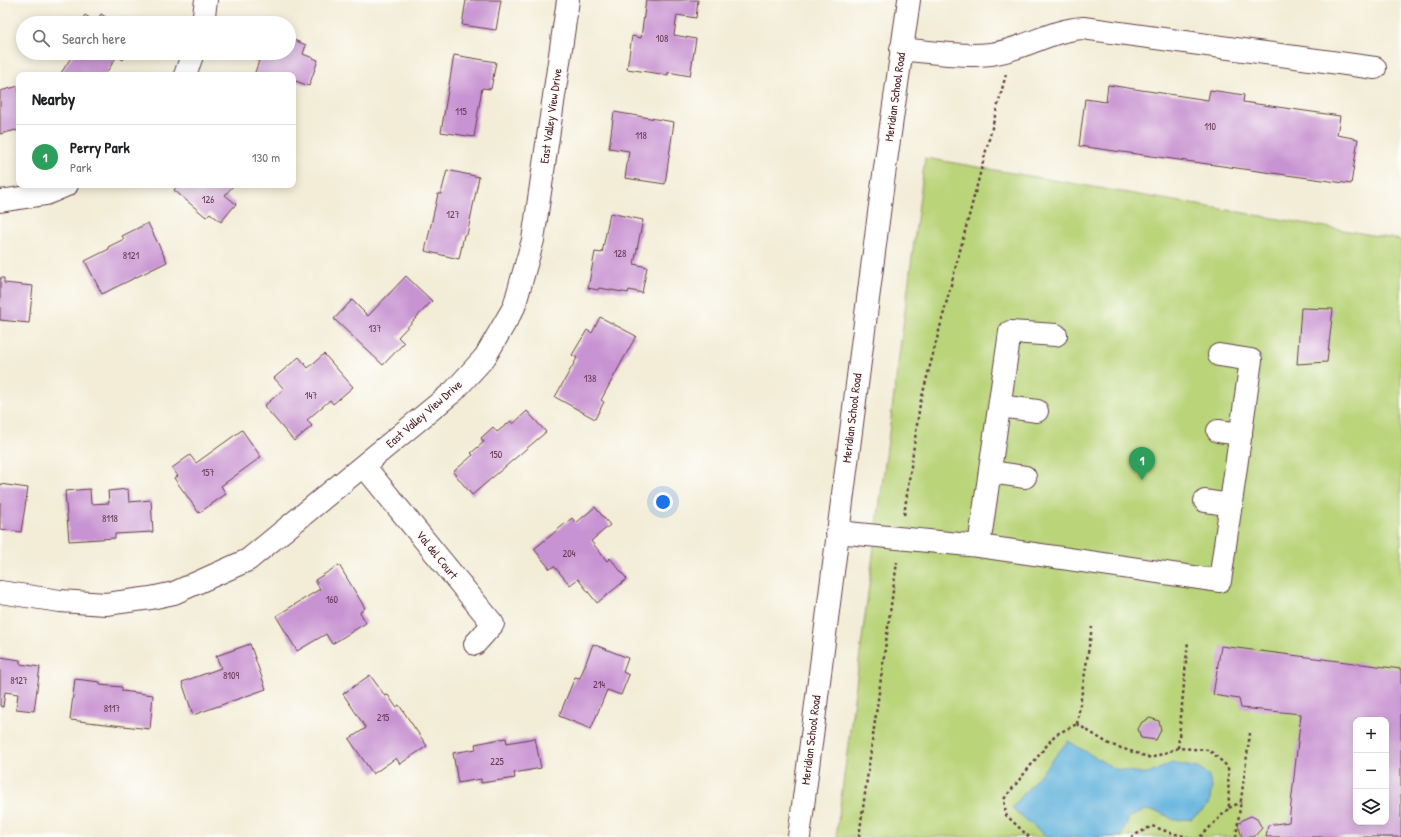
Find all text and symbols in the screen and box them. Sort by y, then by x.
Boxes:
search box [16,16,296,60]
icon: search [30,27,52,49]
text: Search here [62,28,126,49]
house number: 108 [656,32,668,45]
street label: Meridian School Road [880,51,909,143]
street label: East Valley View Drive [535,67,566,165]
text: Nearby [32,87,75,110]
house number: 115 [455,105,468,118]
house number: 110 [1204,120,1216,133]
house number: 118 [635,129,647,142]
text: Perry Park [70,137,130,158]
text: 1 [43,148,47,166]
text: 130 m [252,148,280,166]
text: Park [70,158,92,176]
house number: 126 [202,193,214,206]
house number: 127 [446,208,460,221]
house number: 128 [614,247,626,260]
house number: 8121 [123,249,139,262]
house number: 137 [368,322,382,335]
house number: 138 [584,372,596,385]
street label: Meridian School Road [838,372,865,464]
street label: East Valley View Drive [382,376,466,451]
house number: 147 [305,389,317,402]
pin: 1 [1129,447,1155,480]
house number: 150 [490,448,503,461]
house number: 157 [202,466,214,479]
your location [653,492,673,512]
house number: 8118 [102,512,118,525]
street label: Val del Court [413,527,463,583]
house number: 204 [563,547,576,560]
house number: 160 [326,593,339,606]
house number: 8109 [223,669,239,682]
house number: 8127 [10,674,28,687]
house number: 214 [593,678,605,691]
street label: Meridian School Road [797,694,824,786]
house number: 8117 [104,702,120,715]
house number: 215 [377,711,390,724]
map controls [1353,717,1389,825]
button: + [1353,717,1389,753]
button: − [1353,753,1389,789]
house number: 225 [490,755,505,768]
button: layers [1353,789,1389,825]

